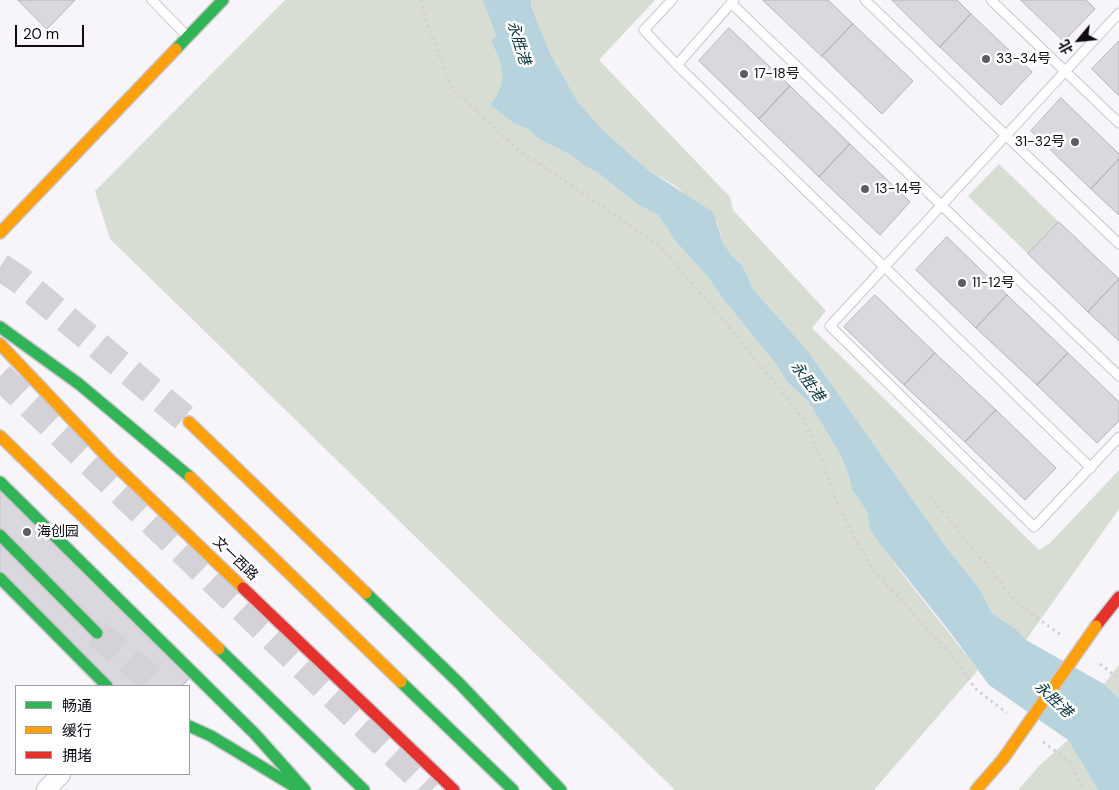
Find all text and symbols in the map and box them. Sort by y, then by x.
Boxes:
scale bar [18,15,86,47]
north arrow [1054,15,1104,65]
water label: 永胜港 [503,19,533,67]
text: 20 m [23,24,59,44]
text: 北 [1055,37,1077,57]
place label: 33-34号 [996,51,1051,67]
marker: 33-34号 [980,53,992,65]
place label: 17-18号 [754,66,800,82]
marker: 17-18号 [738,68,750,80]
place label: 31-32号 [1015,134,1065,150]
marker: 31-32号 [1069,136,1081,148]
place label: 13-14号 [875,181,922,197]
marker: 13-14号 [859,183,871,195]
place label: 11-12号 [972,275,1015,291]
marker: 11-12号 [956,277,968,289]
water label: 永胜港 [786,359,828,405]
place label: 海创园 [37,524,79,540]
marker: 海创园 [21,526,33,538]
street label: 文一西路 [209,534,261,584]
water label: 永胜港 [1030,678,1076,722]
legend [15,685,190,775]
text: 畅通 [62,696,92,716]
text: 缓行 [62,721,92,741]
text: 拥堵 [62,746,92,766]

